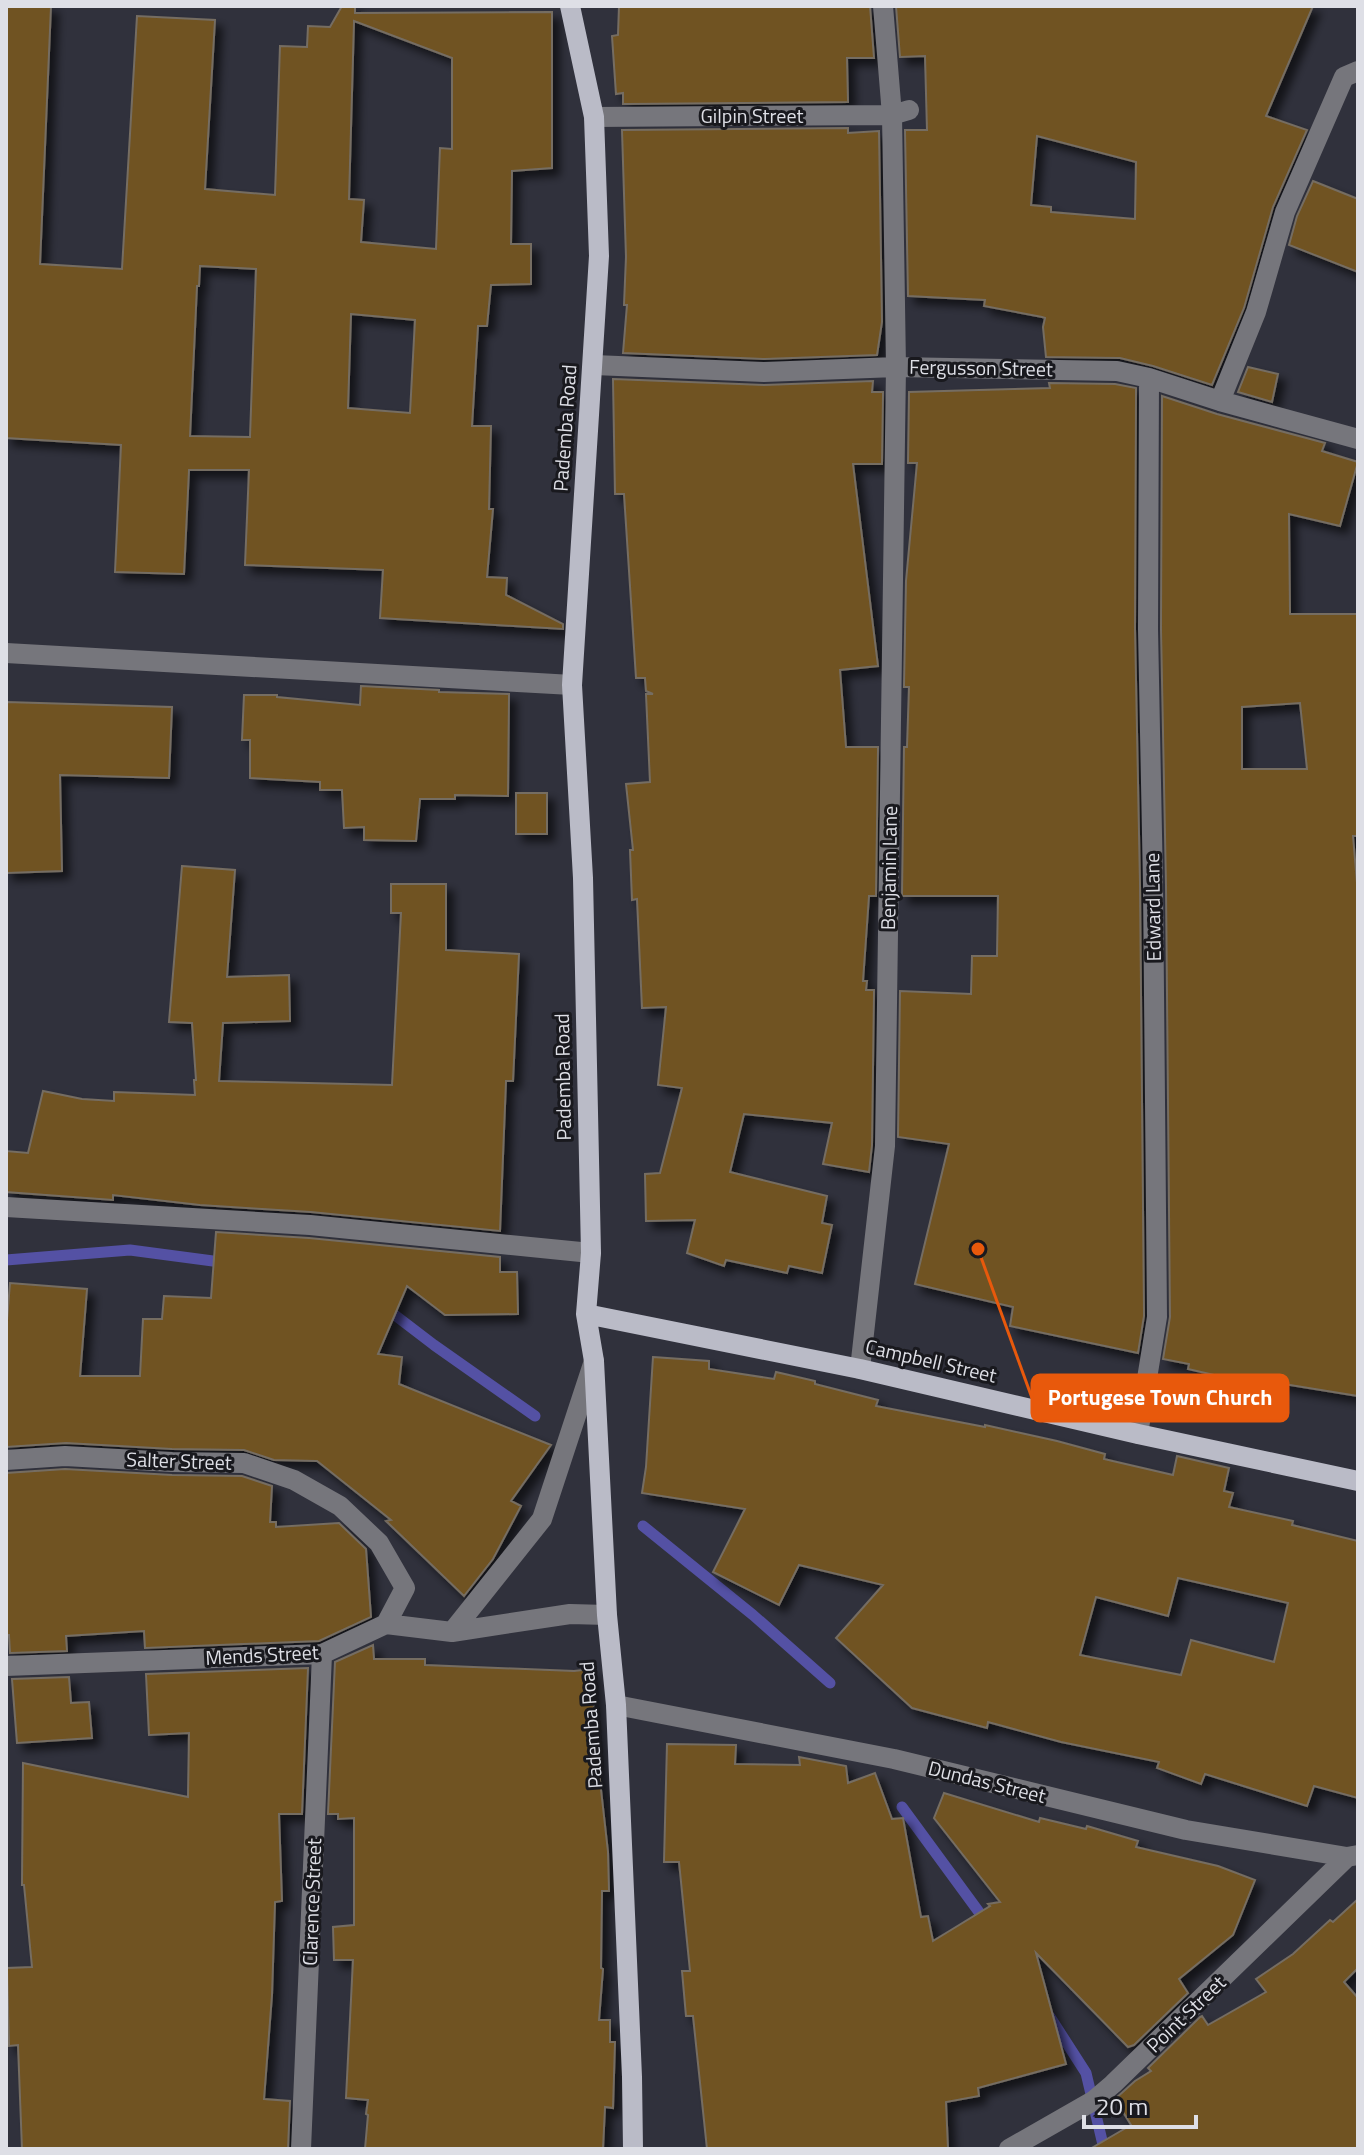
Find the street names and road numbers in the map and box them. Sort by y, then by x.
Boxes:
street label: Gilpin Street [701,100,803,131]
street label: Fergusson Street [909,351,1053,384]
street label: Pademba Road [545,363,584,493]
street label: Benjamin Lane [872,806,905,930]
street label: Edward Lane [1136,852,1169,962]
street label: Pademba Road [546,1013,579,1141]
street label: Campbell Street [862,1330,1000,1391]
street label: Salter Street [126,1443,232,1478]
street label: Mends Street [205,1636,319,1673]
street label: Pademba Road [571,1660,610,1790]
street label: Dundas Street [925,1752,1049,1811]
street label: Clarence Street [294,1838,329,1966]
street label: Point Street [1139,1968,1233,2060]

